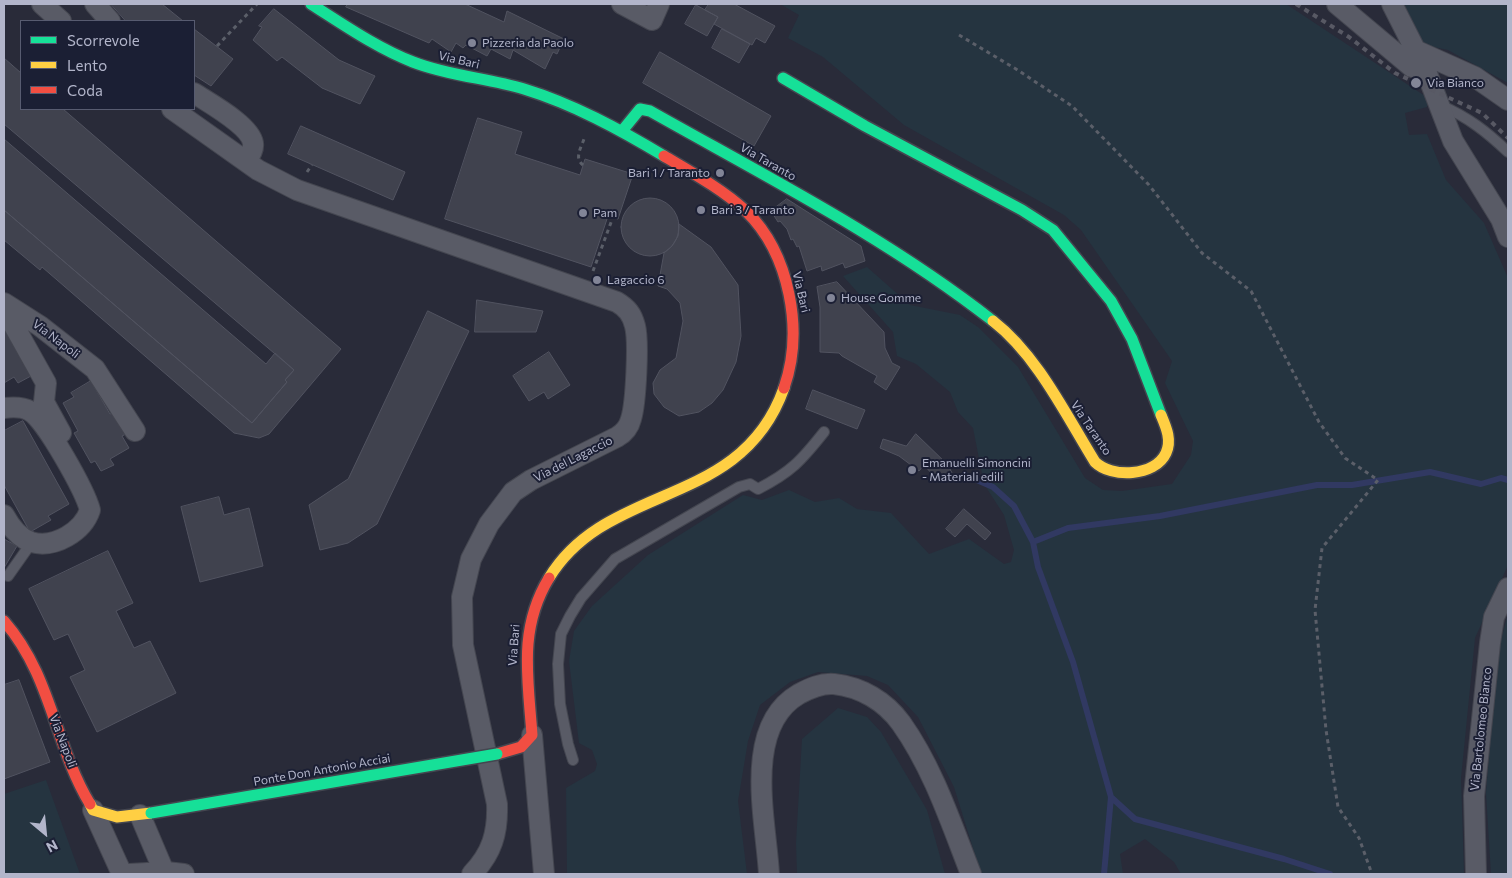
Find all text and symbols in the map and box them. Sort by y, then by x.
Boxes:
legend [20,20,195,110]
text: Scorrevole [67,31,140,49]
place label: Pizzeria da Paolo [482,36,574,50]
marker: Pizzeria da Paolo [466,37,478,49]
street label: Via Bari [437,48,481,72]
text: Lento [67,56,107,74]
marker: Via Bianco [1409,76,1423,90]
place label: Via Bianco [1427,76,1484,90]
text: Coda [67,81,103,99]
street label: Via Taranto [737,140,799,184]
place label: Bari 1 / Taranto [628,166,710,180]
marker: Bari 1 / Taranto [714,167,726,179]
place label: Bari 3 / Taranto [711,203,795,217]
marker: Bari 3 / Taranto [695,204,707,216]
place label: Pam [593,206,617,220]
marker: Pam [577,207,589,219]
street label: Via Bari [789,270,813,314]
place label: Lagaccio 6 [607,273,665,287]
marker: Lagaccio 6 [591,274,603,286]
place label: House Gomme [841,291,921,305]
marker: House Gomme [825,292,837,304]
street label: Via Napoli [29,317,83,361]
street label: Via Taranto [1068,398,1114,458]
street label: Via del Lagaccio [531,433,615,485]
place label: Emanuelli Simoncini - Materiali edili [922,456,1031,484]
marker: Emanuelli Simoncini - Materiali edili [906,464,918,476]
street label: Via Bari [505,624,523,666]
street label: Via Bartolomeo Bianco [1467,666,1495,792]
street label: Via Napoli [46,712,80,770]
street label: Ponte Don Antonio Acciai [252,751,392,789]
north arrow [20,808,70,858]
text: N [44,837,61,857]

